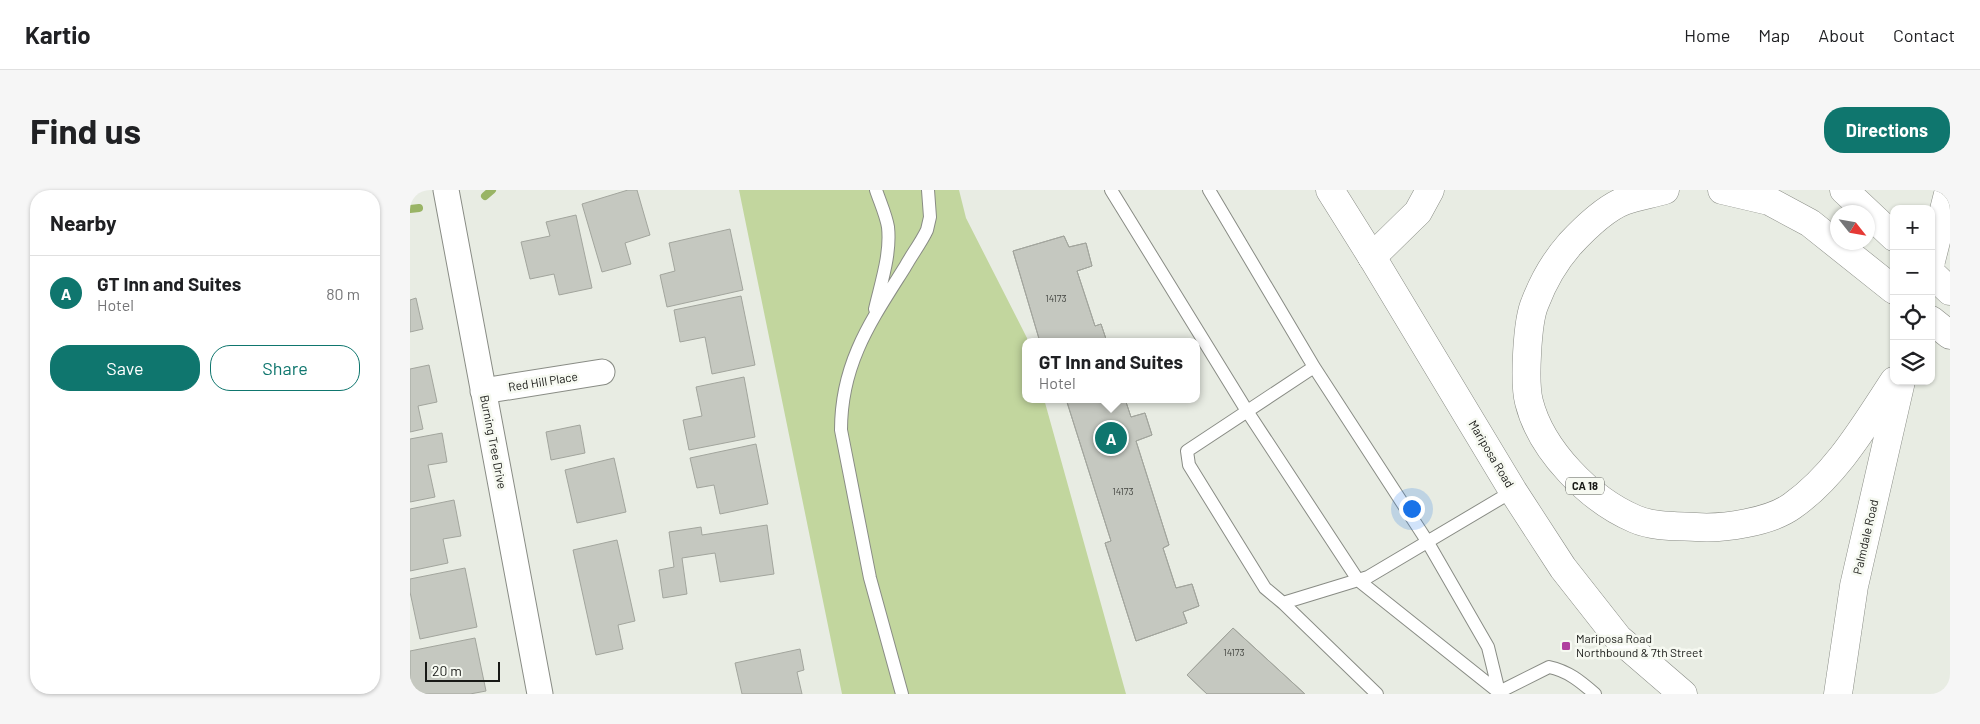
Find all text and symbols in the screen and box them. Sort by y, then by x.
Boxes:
text: Kartio [25,20,91,49]
text: Home [1684,24,1730,46]
text: Map [1758,24,1790,46]
text: About [1818,24,1865,46]
text: Contact [1893,24,1955,46]
button: Directions [1824,107,1950,153]
text: Find us [30,109,141,151]
north arrow [1830,205,1875,250]
map controls [1890,205,1935,385]
button: + [1890,205,1935,250]
text: Nearby [50,210,116,235]
button: − [1890,250,1935,295]
text: GT Inn and Suites [97,272,241,295]
text: A [61,284,71,303]
text: 80 m [326,284,360,303]
house number: 14173 [1045,292,1067,304]
text: Hotel [97,295,134,314]
button: locate [1890,295,1935,340]
popup [1022,338,1200,403]
button: layers [1890,340,1935,385]
button: Save [50,345,200,391]
button: Share [210,345,360,391]
text: GT Inn and Suites [1039,350,1183,373]
street label: Red Hill Place [507,369,579,393]
text: Hotel [1039,373,1076,392]
street label: Burning Tree Drive [478,394,510,490]
street label: Mariposa Road [1466,417,1517,490]
pin: A [1095,419,1127,457]
road number: CA 18 [1566,478,1604,494]
house number: 14173 [1112,485,1134,497]
your location [1399,496,1425,522]
street label: Palmdale Road [1850,498,1880,576]
place label: Mariposa Road Northbound & 7th Street [1576,631,1703,659]
marker: Mariposa Road Northbound & 7th Street [1560,640,1572,652]
house number: 14173 [1223,646,1245,658]
scale bar [425,659,500,682]
text: 20 m [432,662,462,679]

